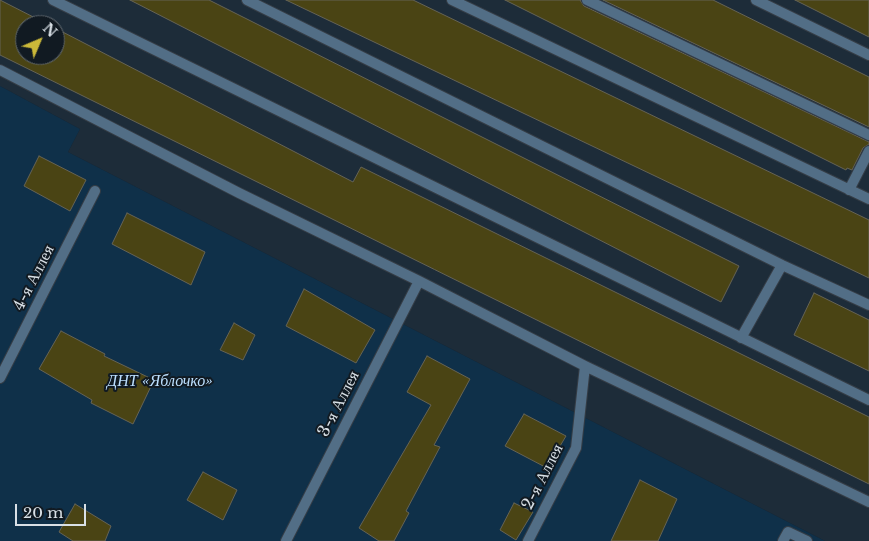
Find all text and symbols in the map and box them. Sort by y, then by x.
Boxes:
north arrow [15,15,65,65]
text: N [39,19,61,41]
street label: 4-я Аллея [9,242,59,314]
street label: 3-я Аллея [314,368,364,440]
park label: ДНТ «Яблочко» [107,371,213,391]
street label: 2-я Аллея [518,441,568,513]
scale bar [18,494,89,526]
text: 20 m [23,503,63,522]

